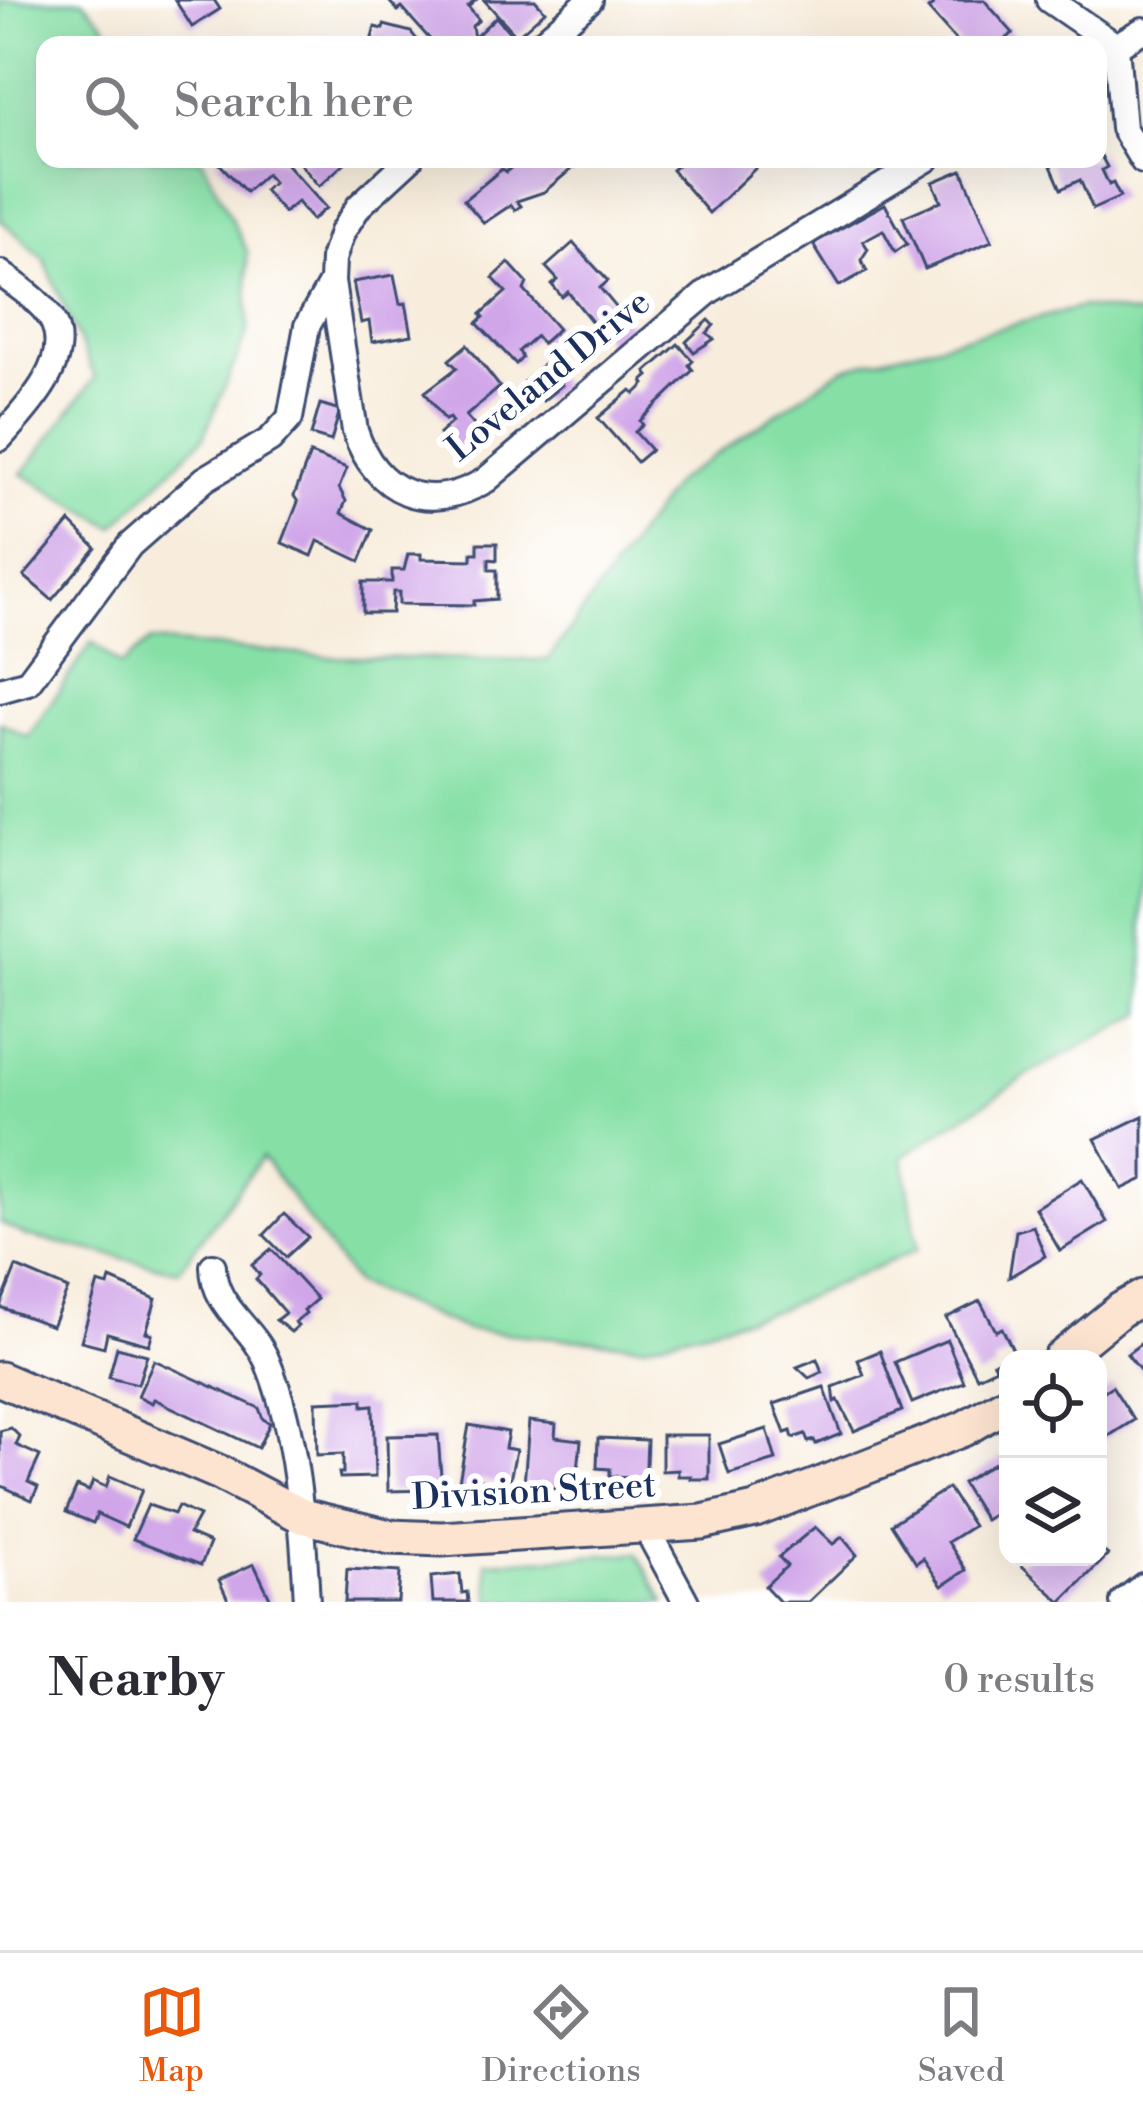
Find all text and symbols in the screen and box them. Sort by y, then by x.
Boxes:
search box [36,36,1107,168]
icon: search [78,69,144,135]
text: Search here [174,74,414,131]
street label: Loveland Drive [438,280,660,472]
map controls [999,1350,1107,1566]
button: locate [999,1350,1107,1458]
button: layers [999,1458,1107,1566]
street label: Division Street [411,1463,657,1521]
text: Nearby [48,1648,224,1712]
text: 0 results [943,1656,1095,1705]
tab: Map [139,1979,205,2092]
tab: Directions [482,1979,641,2092]
tab: Saved [918,1979,1004,2092]

